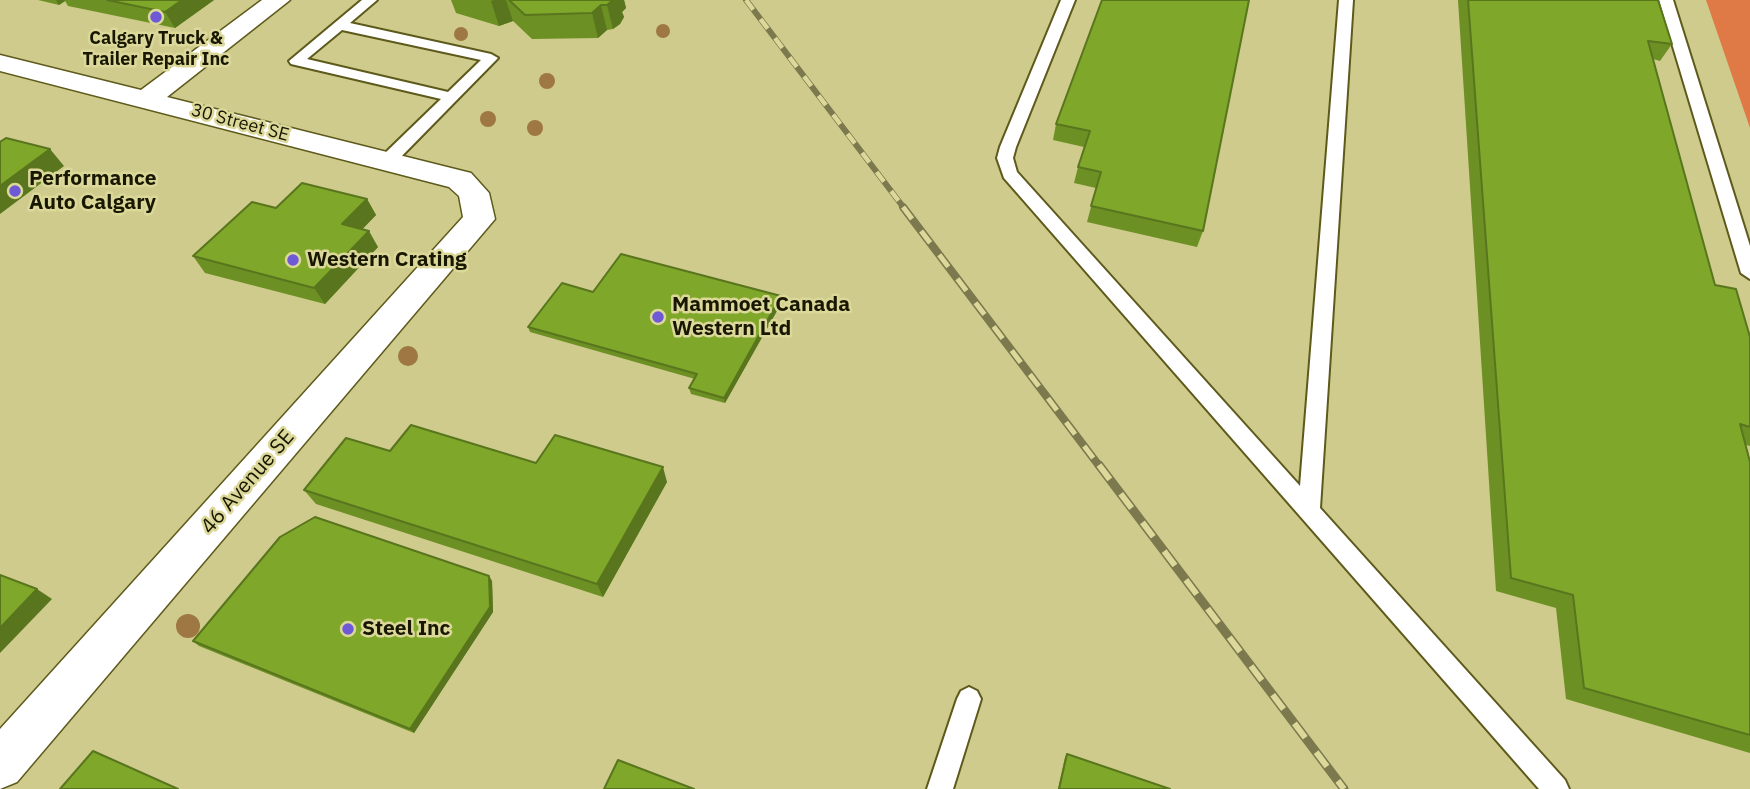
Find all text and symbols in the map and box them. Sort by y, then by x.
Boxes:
marker: Calgary Truck & Trailer Repair Inc [148,9,164,25]
place label: Calgary Truck & Trailer Repair Inc [83,28,229,70]
street label: 30 Street SE [189,100,291,146]
place label: Performance Auto Calgary [29,166,156,216]
marker: Performance Auto Calgary [7,183,23,199]
place label: Western Crating [307,247,467,273]
marker: Western Crating [285,252,301,268]
place label: Mammoet Canada Western Ltd [672,292,850,342]
marker: Mammoet Canada Western Ltd [650,309,666,325]
street label: 46 Avenue SE [196,425,300,539]
place label: Steel Inc [362,616,450,642]
marker: Steel Inc [340,621,356,637]

